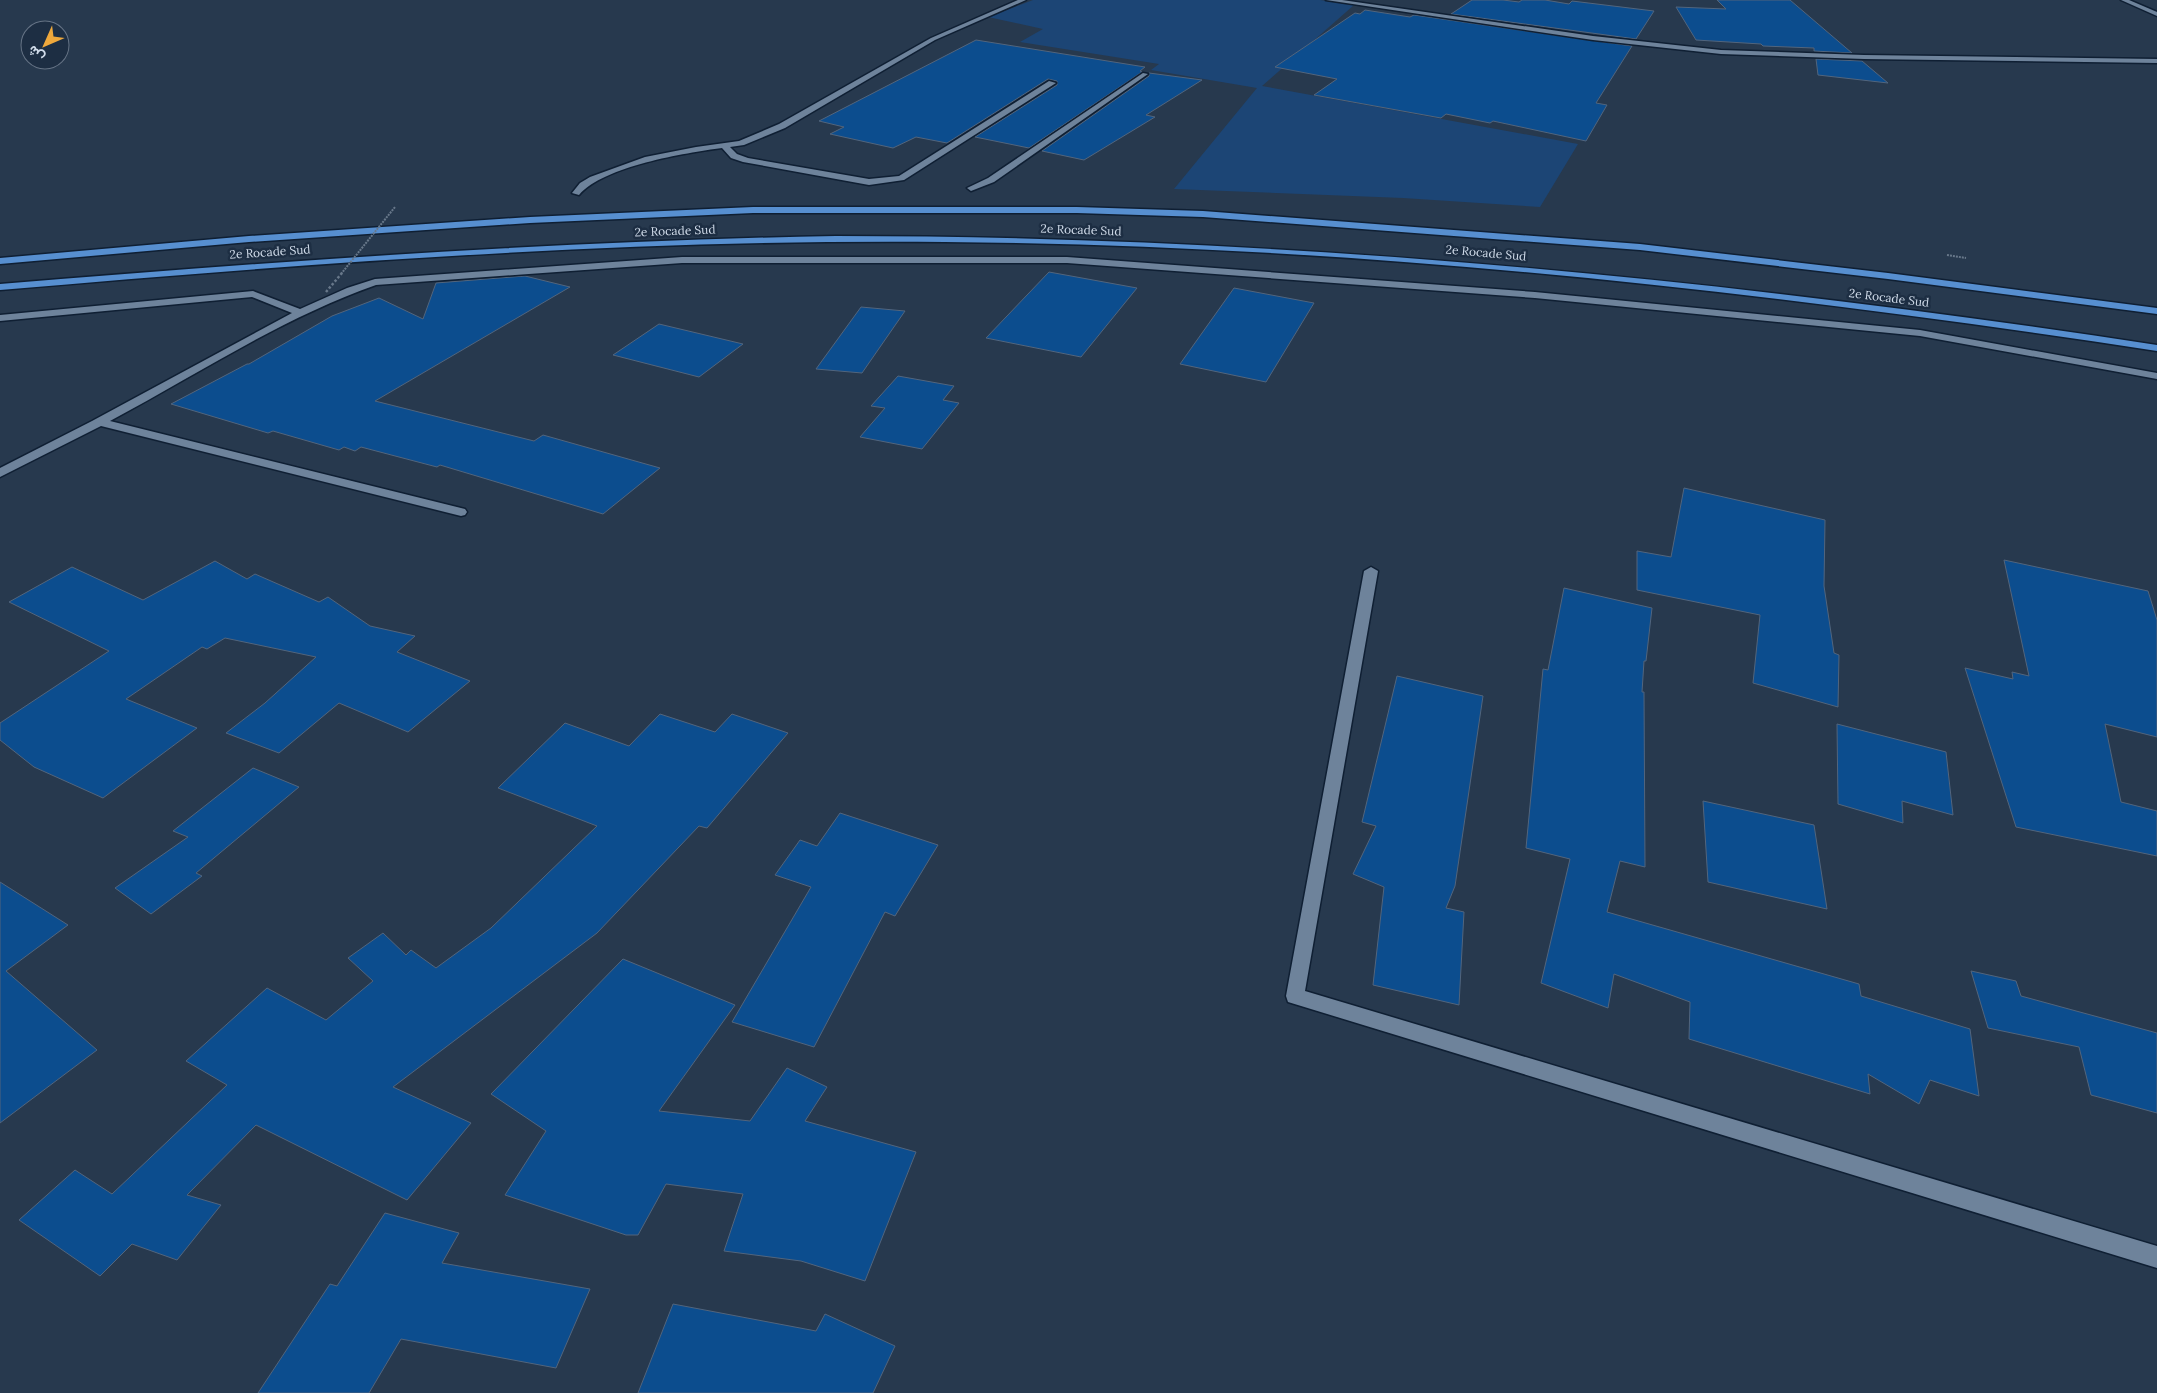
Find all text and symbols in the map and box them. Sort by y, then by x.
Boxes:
north arrow [20,20,70,70]
text: ش [23,42,48,67]
street label: 2e Rocade Sud [1040,221,1122,238]
street label: 2e Rocade Sud [634,222,716,239]
street label: 2e Rocade Sud [229,241,311,262]
street label: 2e Rocade Sud [1445,241,1527,264]
street label: 2e Rocade Sud [1848,285,1930,310]

